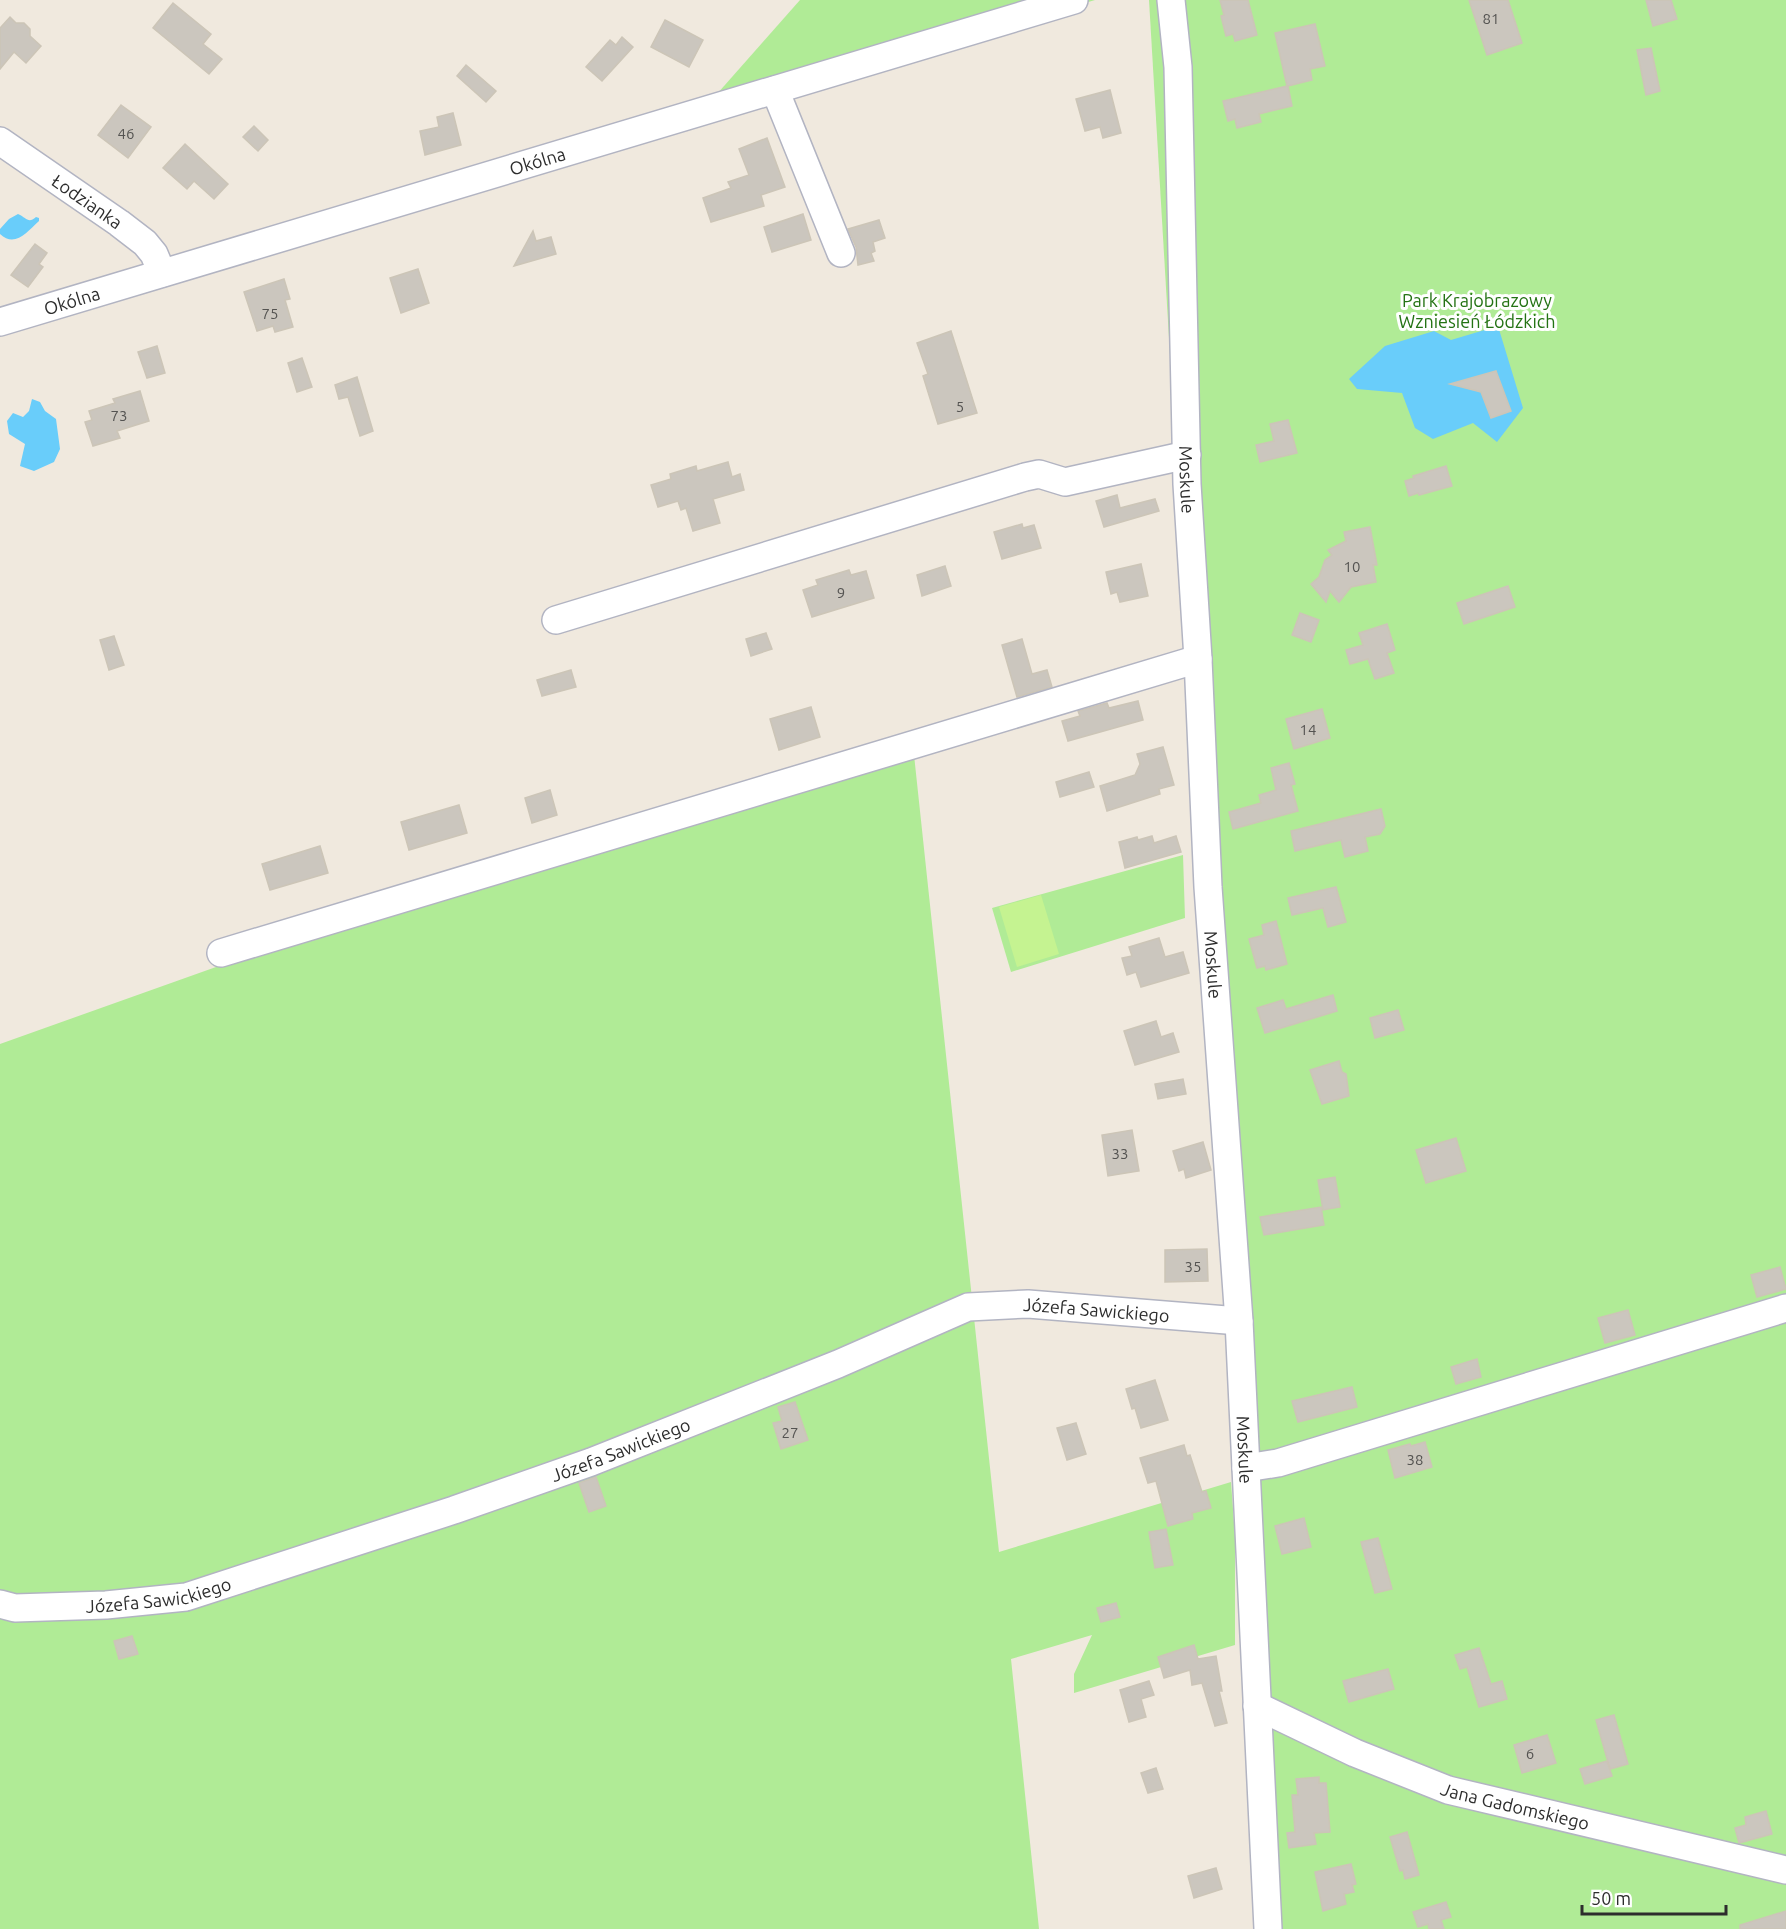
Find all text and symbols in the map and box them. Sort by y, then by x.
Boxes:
house number: 81 [1483,10,1499,27]
house number: 46 [118,125,134,142]
street label: Okólna [507,143,568,179]
street label: Łodzianka [48,170,126,232]
street label: Okólna [41,283,102,318]
park label: Park Krajobrazowy Wzniesień Łódzkich [1399,290,1555,331]
house number: 75 [262,305,278,322]
house number: 5 [956,398,964,415]
house number: 73 [111,407,127,424]
street label: Moskule [1176,445,1199,514]
house number: 10 [1344,558,1360,575]
house number: 9 [837,584,845,601]
house number: 14 [1300,721,1316,738]
street label: Moskule [1201,930,1226,999]
house number: 33 [1112,1145,1128,1162]
house number: 35 [1185,1258,1201,1275]
street label: Józefa Sawickiego [1022,1294,1170,1325]
street label: Józefa Sawickiego [549,1414,693,1485]
street label: Moskule [1234,1415,1257,1484]
house number: 27 [782,1424,798,1441]
house number: 38 [1407,1451,1423,1468]
street label: Józefa Sawickiego [85,1573,233,1616]
house number: 6 [1526,1745,1534,1762]
street label: Jana Gadomskiego [1438,1778,1591,1833]
scale bar [1582,1878,1726,1916]
text: 50 m [1591,1888,1631,1908]

